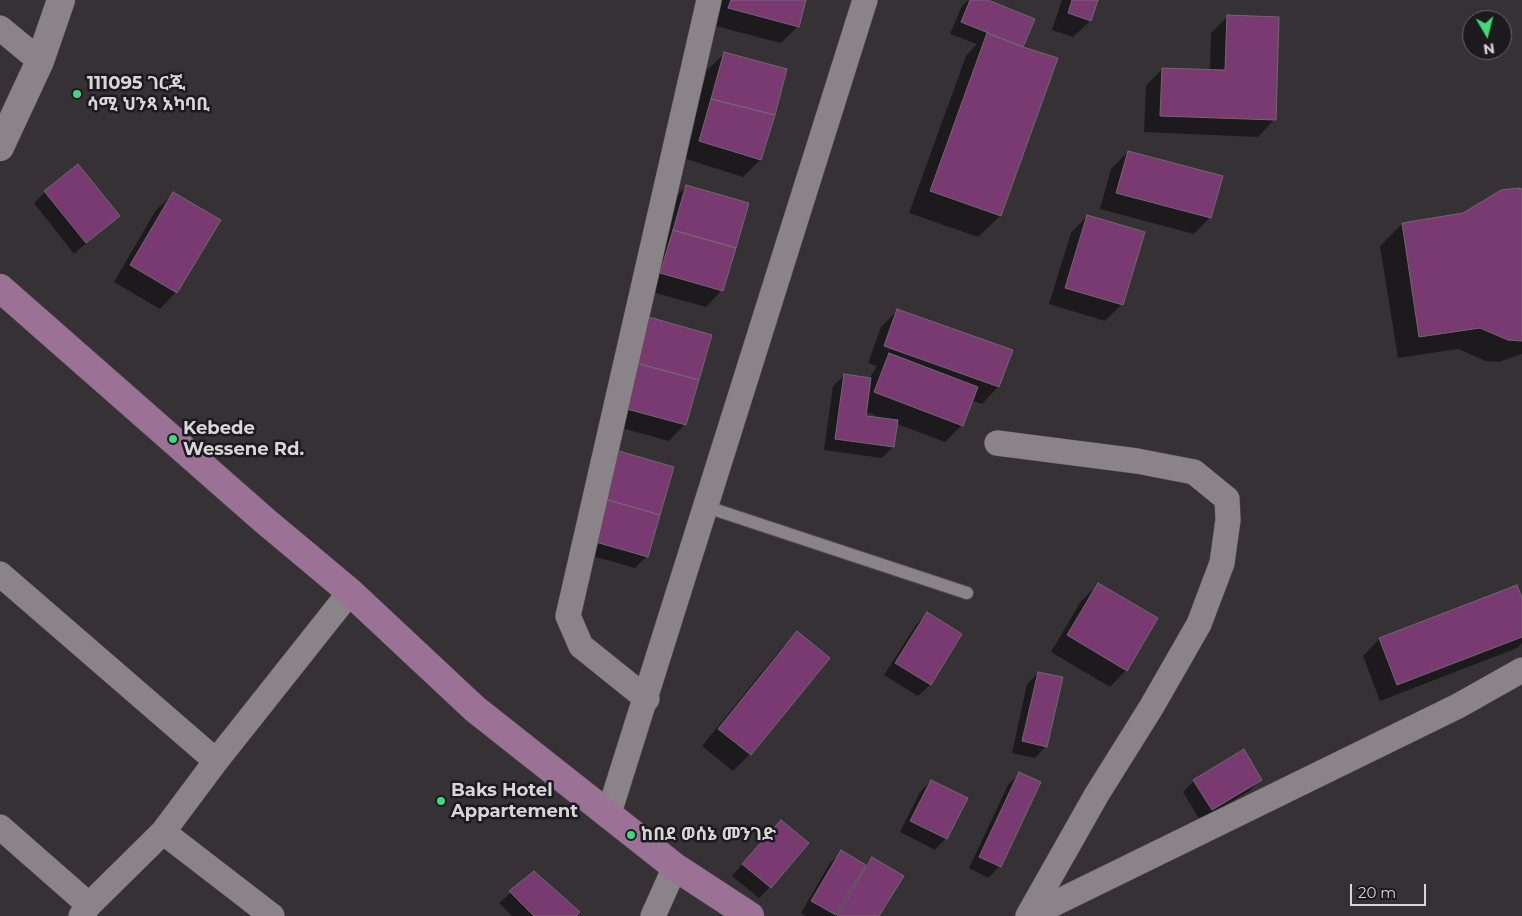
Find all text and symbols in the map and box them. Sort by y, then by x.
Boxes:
north arrow [1462,10,1512,60]
text: N [1482,39,1496,59]
place label: 111095 ገርጂ ሳሚ ህንጻ አካባቢ [87,73,210,116]
marker: 111095 ገርጂ ሳሚ ህንጻ አካባቢ [71,88,83,100]
place label: Kebede Wessene Rd. [183,418,304,460]
marker: Kebede Wessene Rd. [167,433,179,445]
place label: Baks Hotel Appartement [451,780,578,822]
marker: Baks Hotel Appartement [435,795,447,807]
place label: ከበደ ወሰኔ መንገድ [641,824,776,846]
marker: ከበደ ወሰኔ መንገድ [625,829,637,841]
scale bar [1352,874,1428,906]
text: 20 m [1358,883,1396,902]

